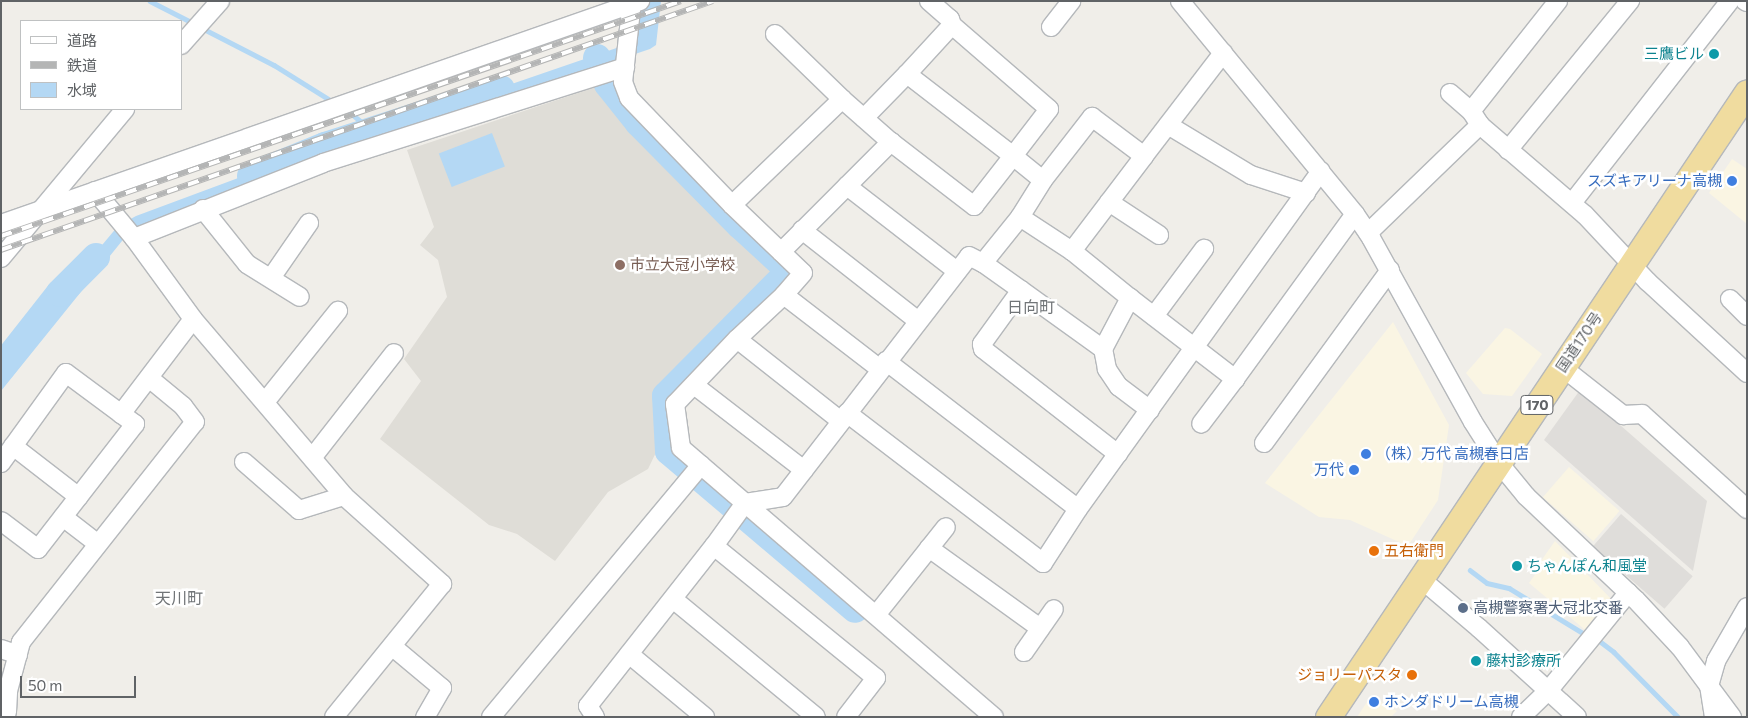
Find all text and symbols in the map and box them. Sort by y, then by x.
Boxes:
legend [20,20,182,110]
text: 道路 [67,31,97,49]
place label: 三鷹ビル [1644,45,1704,63]
marker: 三鷹ビル [1708,48,1720,60]
text: 鉄道 [67,56,97,74]
text: 水域 [67,81,97,99]
place label: スズキアリーナ高槻 [1587,172,1722,190]
marker: スズキアリーナ高槻 [1726,175,1738,187]
place label: 市立大冠小学校 [630,256,735,274]
marker: 市立大冠小学校 [614,259,626,271]
district label: 日向町 [1007,297,1055,317]
street label: 国道170号 [1552,308,1606,376]
road number: 170 [1520,394,1554,416]
place label: （株）万代 高槻春日店 [1376,445,1529,463]
marker: （株）万代 高槻春日店 [1360,448,1372,460]
place label: 万代 [1314,461,1344,479]
marker: 万代 [1348,464,1360,476]
place label: 五右衛門 [1384,542,1444,560]
marker: 五右衛門 [1368,545,1380,557]
place label: ちゃんぽん和風堂 [1527,557,1647,575]
marker: ちゃんぽん和風堂 [1511,560,1523,572]
district label: 天川町 [155,588,203,608]
place label: 高槻警察署大冠北交番 [1473,599,1623,617]
marker: 高槻警察署大冠北交番 [1457,602,1469,614]
place label: 藤村診療所 [1486,652,1561,670]
marker: 藤村診療所 [1470,655,1482,667]
scale bar [22,666,139,698]
place label: ジョリーパスタ [1297,666,1402,684]
marker: ジョリーパスタ [1406,669,1418,681]
text: 50 m [28,676,62,694]
place label: ホンダドリーム高槻 [1384,693,1519,711]
marker: ホンダドリーム高槻 [1368,696,1380,708]

